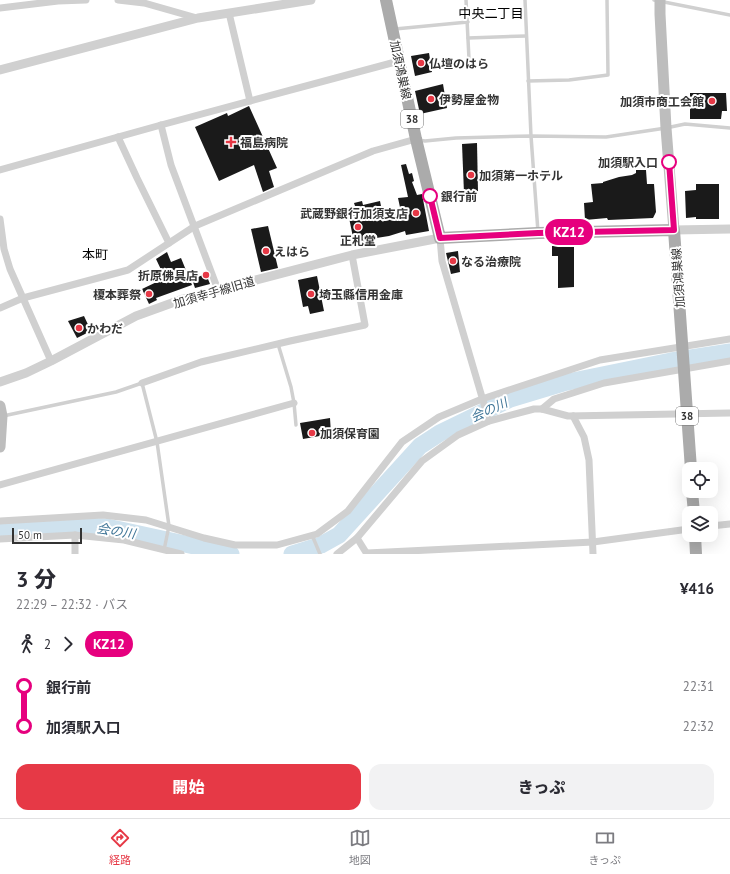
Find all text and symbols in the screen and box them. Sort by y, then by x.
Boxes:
district label: 中央二丁目 [458,5,524,22]
street label: 加須鴻巣線 [387,39,415,101]
place label: 仏壇のはら [429,56,489,71]
marker: 仏壇のはら [416,58,426,68]
place label: 伊勢屋金物 [439,92,499,107]
marker: 伊勢屋金物 [426,94,436,104]
place label: 加須市商工会館 [620,94,704,109]
marker: 加須市商工会館 [707,96,717,106]
road number: 38 [401,110,423,128]
place label: 福島病院 [240,135,288,150]
marker: 福島病院 [225,136,237,148]
marker: 加須駅入口 [661,154,677,170]
place label: 加須駅入口 [598,155,658,170]
place label: 加須第一ホテル [479,168,563,183]
marker: 加須第一ホテル [466,170,476,180]
marker: 銀行前 [422,188,438,204]
place label: 銀行前 [440,189,477,204]
place label: 武蔵野銀行加須支店 [300,206,408,221]
marker: 武蔵野銀行加須支店 [411,208,421,218]
line badge: KZ12 [541,219,597,245]
marker: 正札堂 [353,222,363,232]
text: KZ12 [553,223,585,241]
place label: 正札堂 [340,233,376,248]
place label: えはら [274,244,310,259]
district label: 本町 [82,246,108,263]
marker: えはら [261,246,271,256]
street label: 加須鴻巣線 [668,248,688,308]
place label: なる治療院 [461,254,521,269]
marker: なる治療院 [448,256,458,266]
place label: 折原佛具店 [138,268,198,283]
marker: 折原佛具店 [201,270,211,280]
street label: 加須幸手線旧道 [172,273,256,311]
place label: 榎本葬祭 [93,287,141,302]
place label: 埼玉縣信用金庫 [319,287,403,302]
marker: 榎本葬祭 [144,289,154,299]
marker: 埼玉縣信用金庫 [306,289,316,299]
place label: かわだ [87,321,123,336]
marker: かわだ [74,323,84,333]
water label: 会の川 [468,393,512,426]
road number: 38 [676,407,698,425]
place label: 加須保育園 [320,426,380,441]
marker: 加須保育園 [307,428,317,438]
map controls [682,462,718,542]
button: locate [682,462,718,498]
button: layers [682,506,718,542]
water label: 会の川 [95,520,139,543]
scale bar [12,526,82,545]
text: 50 m [18,528,42,542]
text: 3 分 [16,565,56,593]
text: ¥416 [680,579,714,598]
text: 22:29 – 22:32 · バス [16,596,128,613]
icon: walk [16,633,38,655]
icon: forward [57,633,79,655]
text: KZ12 [93,635,125,653]
text: 2 [44,636,51,653]
text: 銀行前 [46,678,91,697]
text: 22:31 [683,678,714,695]
text: 加須駅入口 [46,718,121,737]
text: 22:32 [683,718,714,735]
button: 開始 [16,764,361,810]
button: きっぷ [369,764,714,810]
tab: 経路 [109,827,131,867]
tab: 地図 [349,827,371,867]
tab: きっぷ [589,827,621,867]

